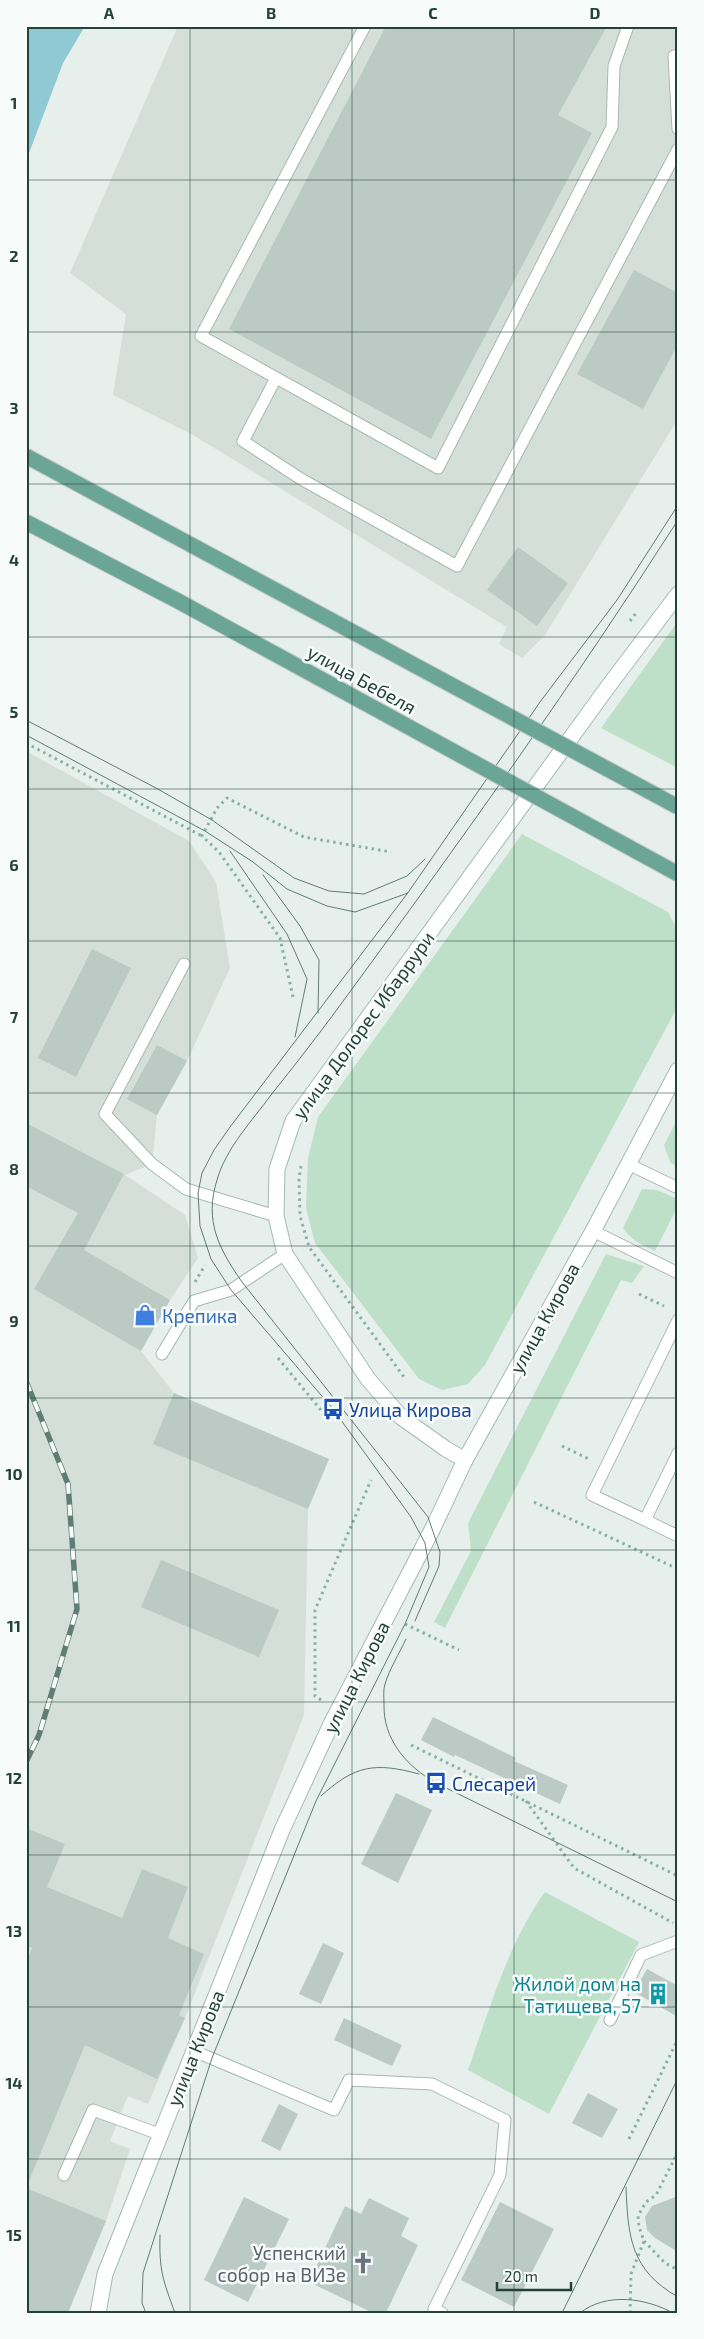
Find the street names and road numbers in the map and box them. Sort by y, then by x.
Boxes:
street label: улица Бебеля [303,640,421,719]
street label: улица Долорес Ибаррури [287,927,440,1124]
street label: улица Кирова [504,1259,585,1378]
street label: улица Кирова [318,1617,395,1737]
street label: улица Кирова [161,1987,230,2110]

